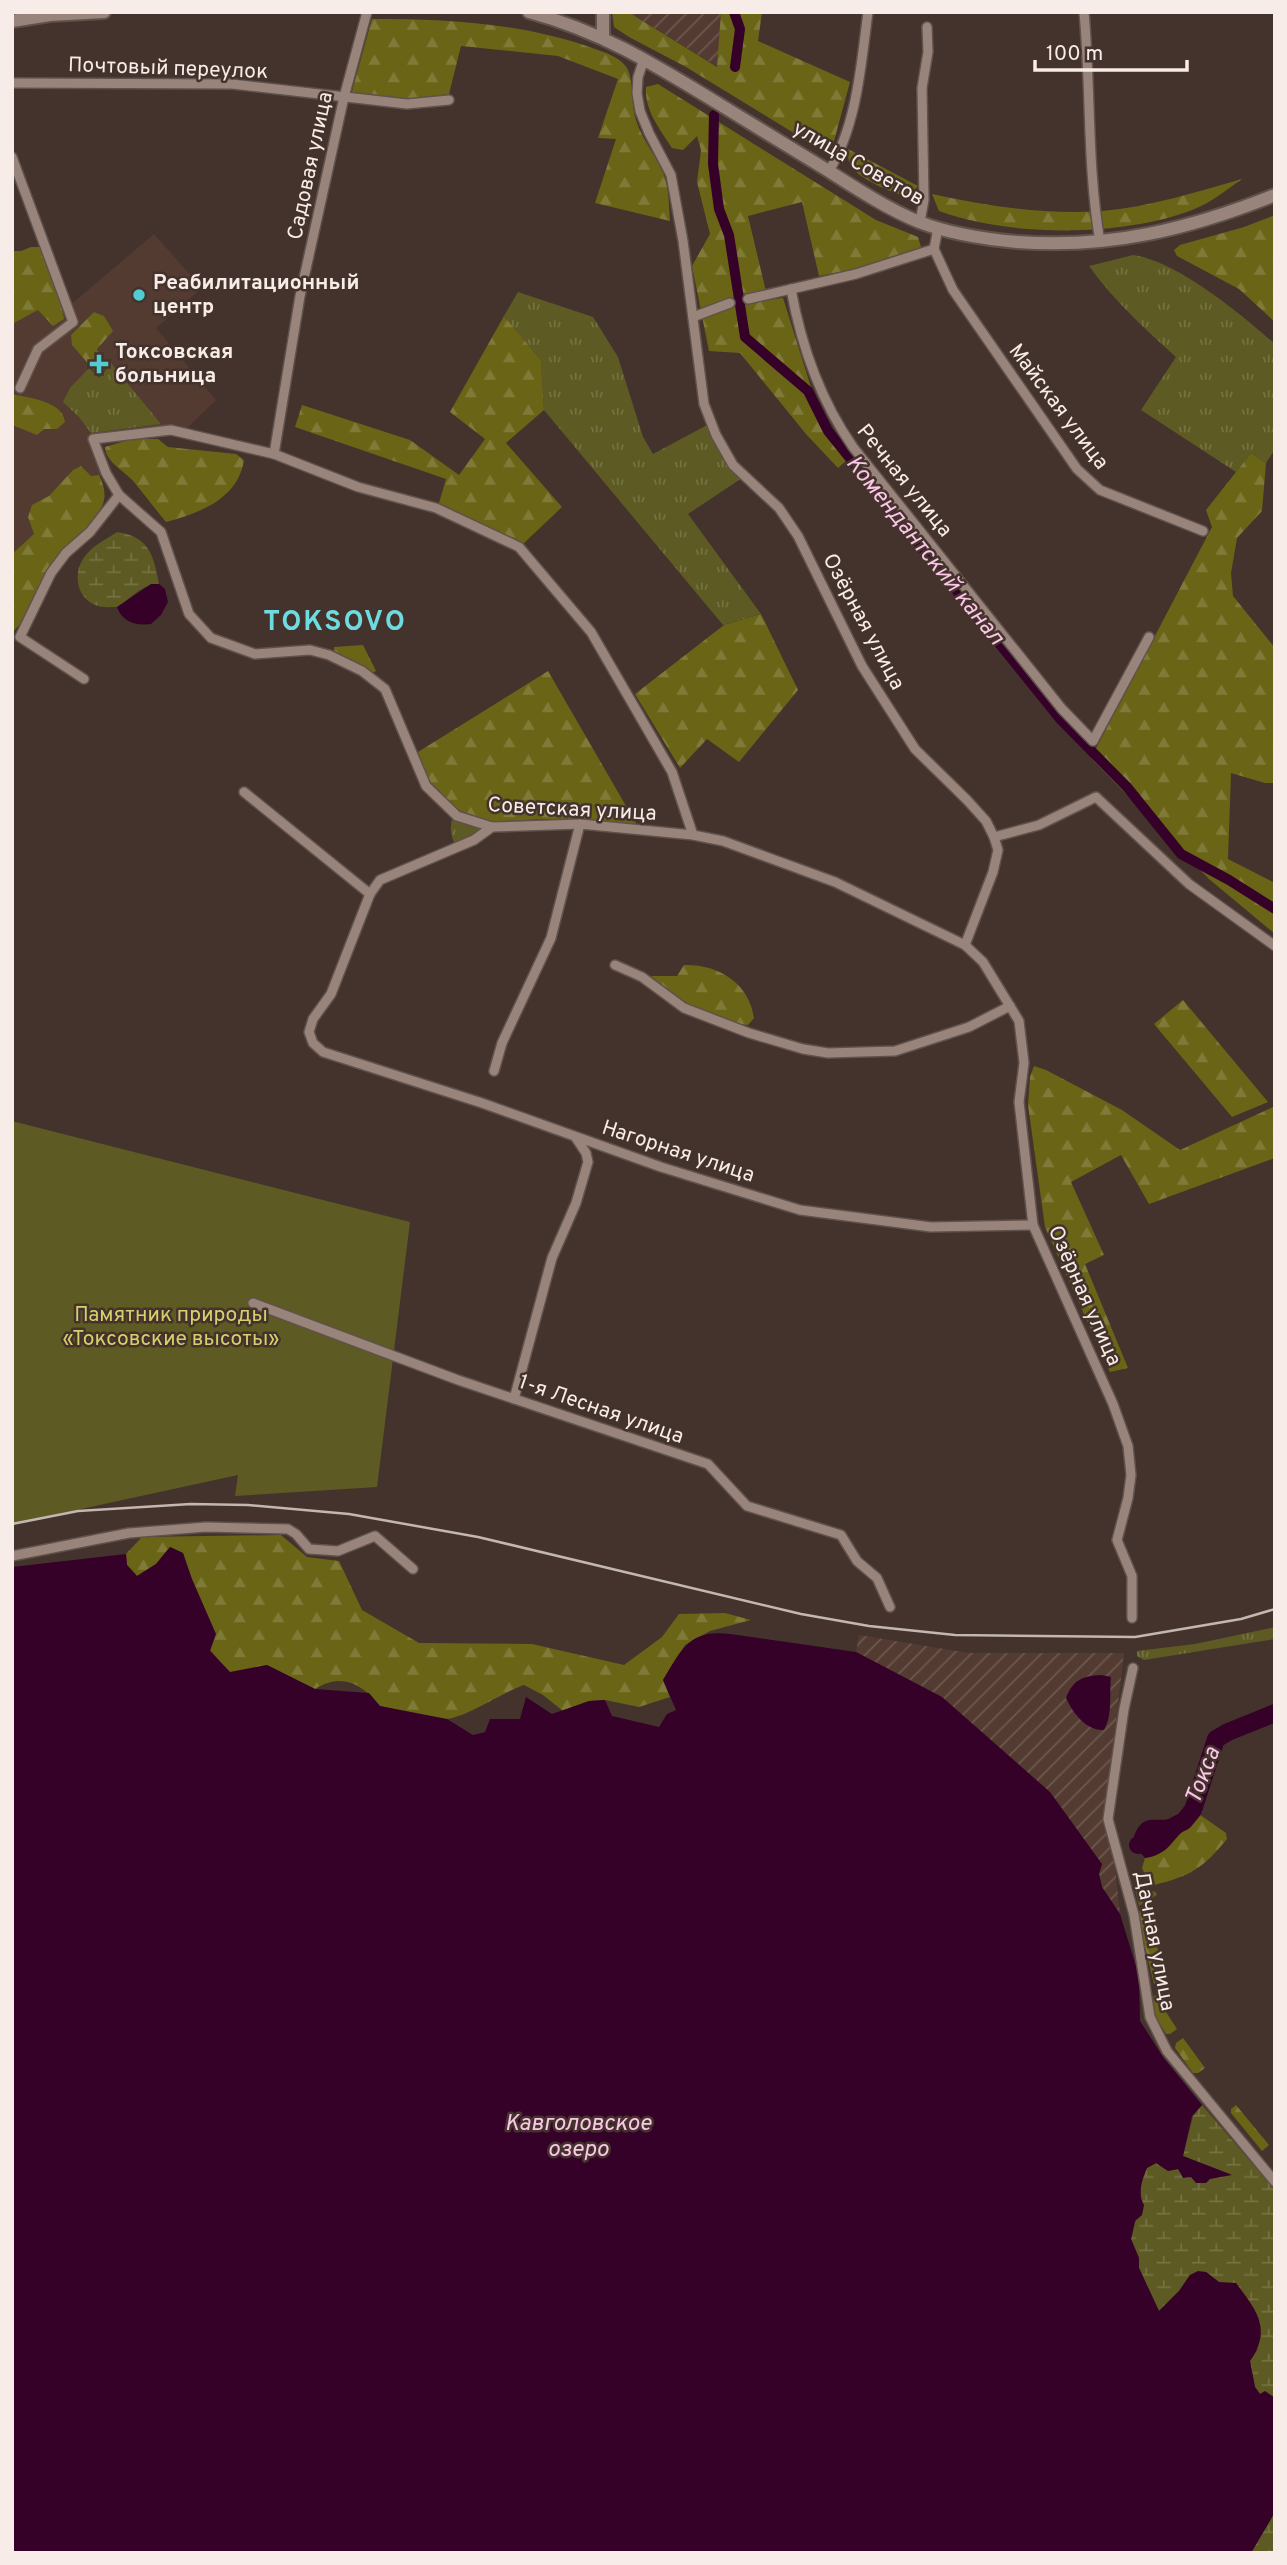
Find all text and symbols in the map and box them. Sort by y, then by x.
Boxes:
scale bar [1035,28,1187,72]
text: 100 m [1046,41,1103,68]
street label: Почтовый переулок [67,52,269,86]
street label: Садовая улица [282,89,340,243]
street label: улица Советов [787,115,929,213]
place label: Реабилитационный центр [153,270,359,321]
marker: Реабилитационный центр [131,287,147,303]
place label: Токсовская больница [115,339,233,390]
street label: Майская улица [1002,339,1114,475]
marker: Токсовская больница [89,354,109,374]
street label: Речная улица [850,419,958,543]
water label: Комендантский канал [838,450,1010,652]
street label: Озёрная улица [816,549,910,695]
district label: TOKSOVO [263,605,407,641]
street label: Советская улица [487,792,657,828]
street label: Нагорная улица [598,1115,758,1189]
street label: Озёрная улица [1041,1222,1127,1370]
park label: Памятник природы «Токсовские высоты» [63,1302,280,1353]
street label: 1-я Лесная улица [515,1369,687,1451]
water label: Токса [1180,1743,1228,1809]
street label: Дачная улица [1127,1869,1181,2013]
water label: Кавголовское озеро [505,2110,652,2165]

